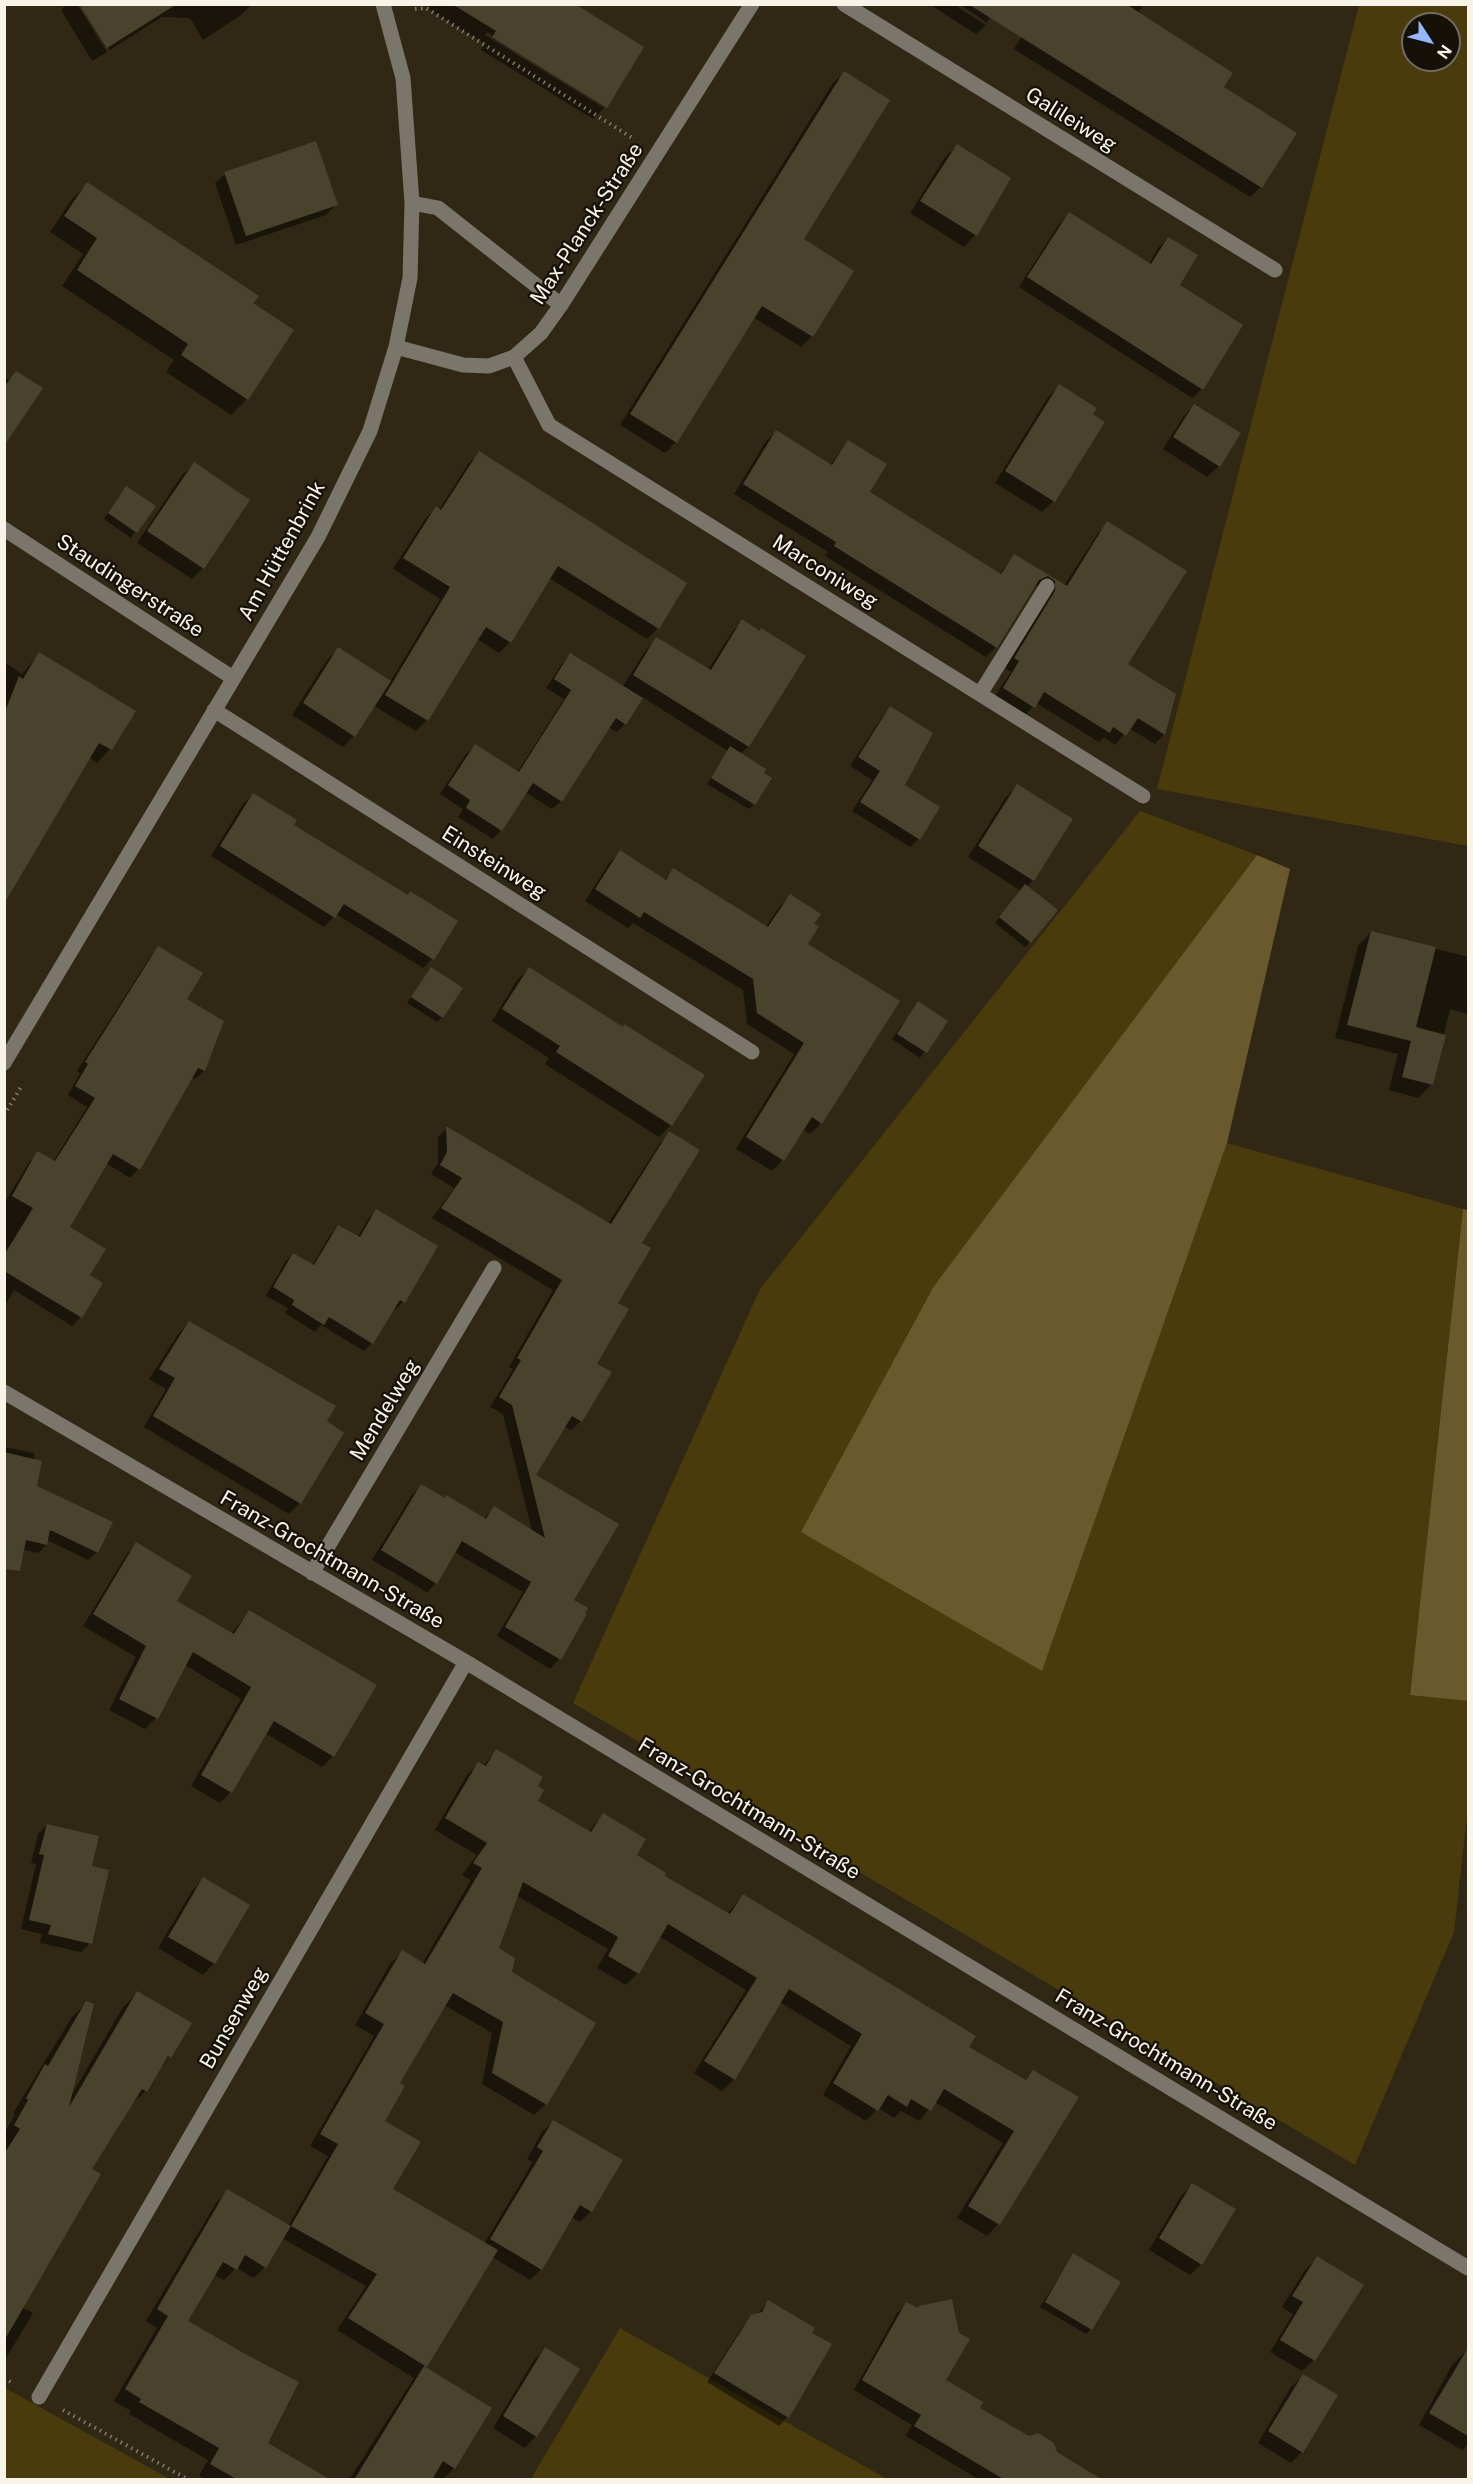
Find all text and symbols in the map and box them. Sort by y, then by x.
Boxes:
north arrow [1401,12,1461,72]
text: N [1433,41,1456,62]
street label: Galileiweg [1021,82,1121,158]
street label: Max-Planck-Straße [525,138,649,310]
street label: Am Hüttenbrink [233,477,331,625]
street label: Staudingerstraße [52,529,208,643]
street label: Marconiweg [768,530,882,614]
street label: Einsteinweg [437,821,551,905]
street label: Mendelweg [345,1355,425,1465]
street label: Franz-Grochtmann-Straße [215,1485,449,1635]
street label: Franz-Grochtmann-Straße [633,1733,865,1885]
street label: Bunsenweg [195,1962,273,2074]
street label: Franz-Grochtmann-Straße [1050,1984,1282,2136]

